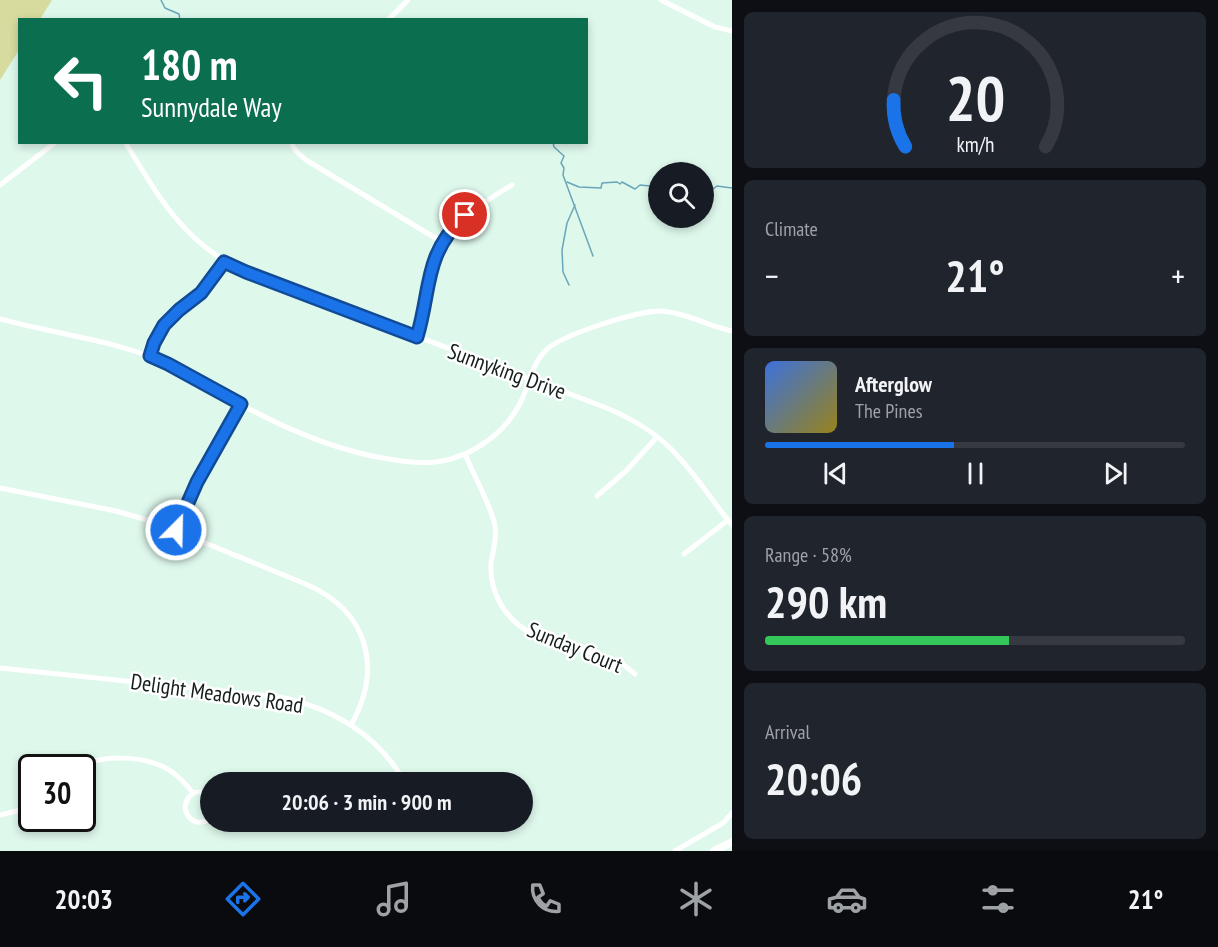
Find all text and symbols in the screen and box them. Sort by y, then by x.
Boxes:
text: 180 m [141,37,238,92]
icon: left [42,42,120,120]
text: 20 [945,57,1005,138]
text: Sunnydale Way [141,90,282,124]
text: km/h [956,130,994,158]
map controls [648,162,714,228]
button: search [648,162,714,228]
pin [439,189,490,240]
icon: arrive [448,198,481,231]
text: Climate [765,216,818,242]
text: 21° [945,246,1005,304]
text: − [765,254,779,297]
text: + [1171,254,1185,297]
street label: Sunnyking Drive [444,337,570,405]
text: Afterglow [855,370,932,398]
text: The Pines [855,398,922,424]
icon: previous [819,457,852,490]
icon: pause [959,457,992,490]
icon: next [1099,457,1132,490]
position arrow [144,498,208,562]
text: Range · 58% [765,542,852,568]
text: 290 km [765,572,887,630]
street label: Sunday Court [523,615,627,679]
street label: Delight Meadows Road [129,667,305,719]
text: Arrival [765,719,810,745]
text: 20:06 [765,749,862,807]
speed limit sign: 30 [18,754,96,832]
text: 20:06 · 3 min · 900 m [281,788,452,816]
icon: directions [222,878,264,920]
icon: music [373,878,415,920]
icon: phone [524,878,566,920]
icon: climate [675,878,717,920]
icon: car [826,878,868,920]
icon: filters [977,878,1019,920]
text: 20:03 [54,882,113,916]
text: 21° [1128,882,1163,916]

